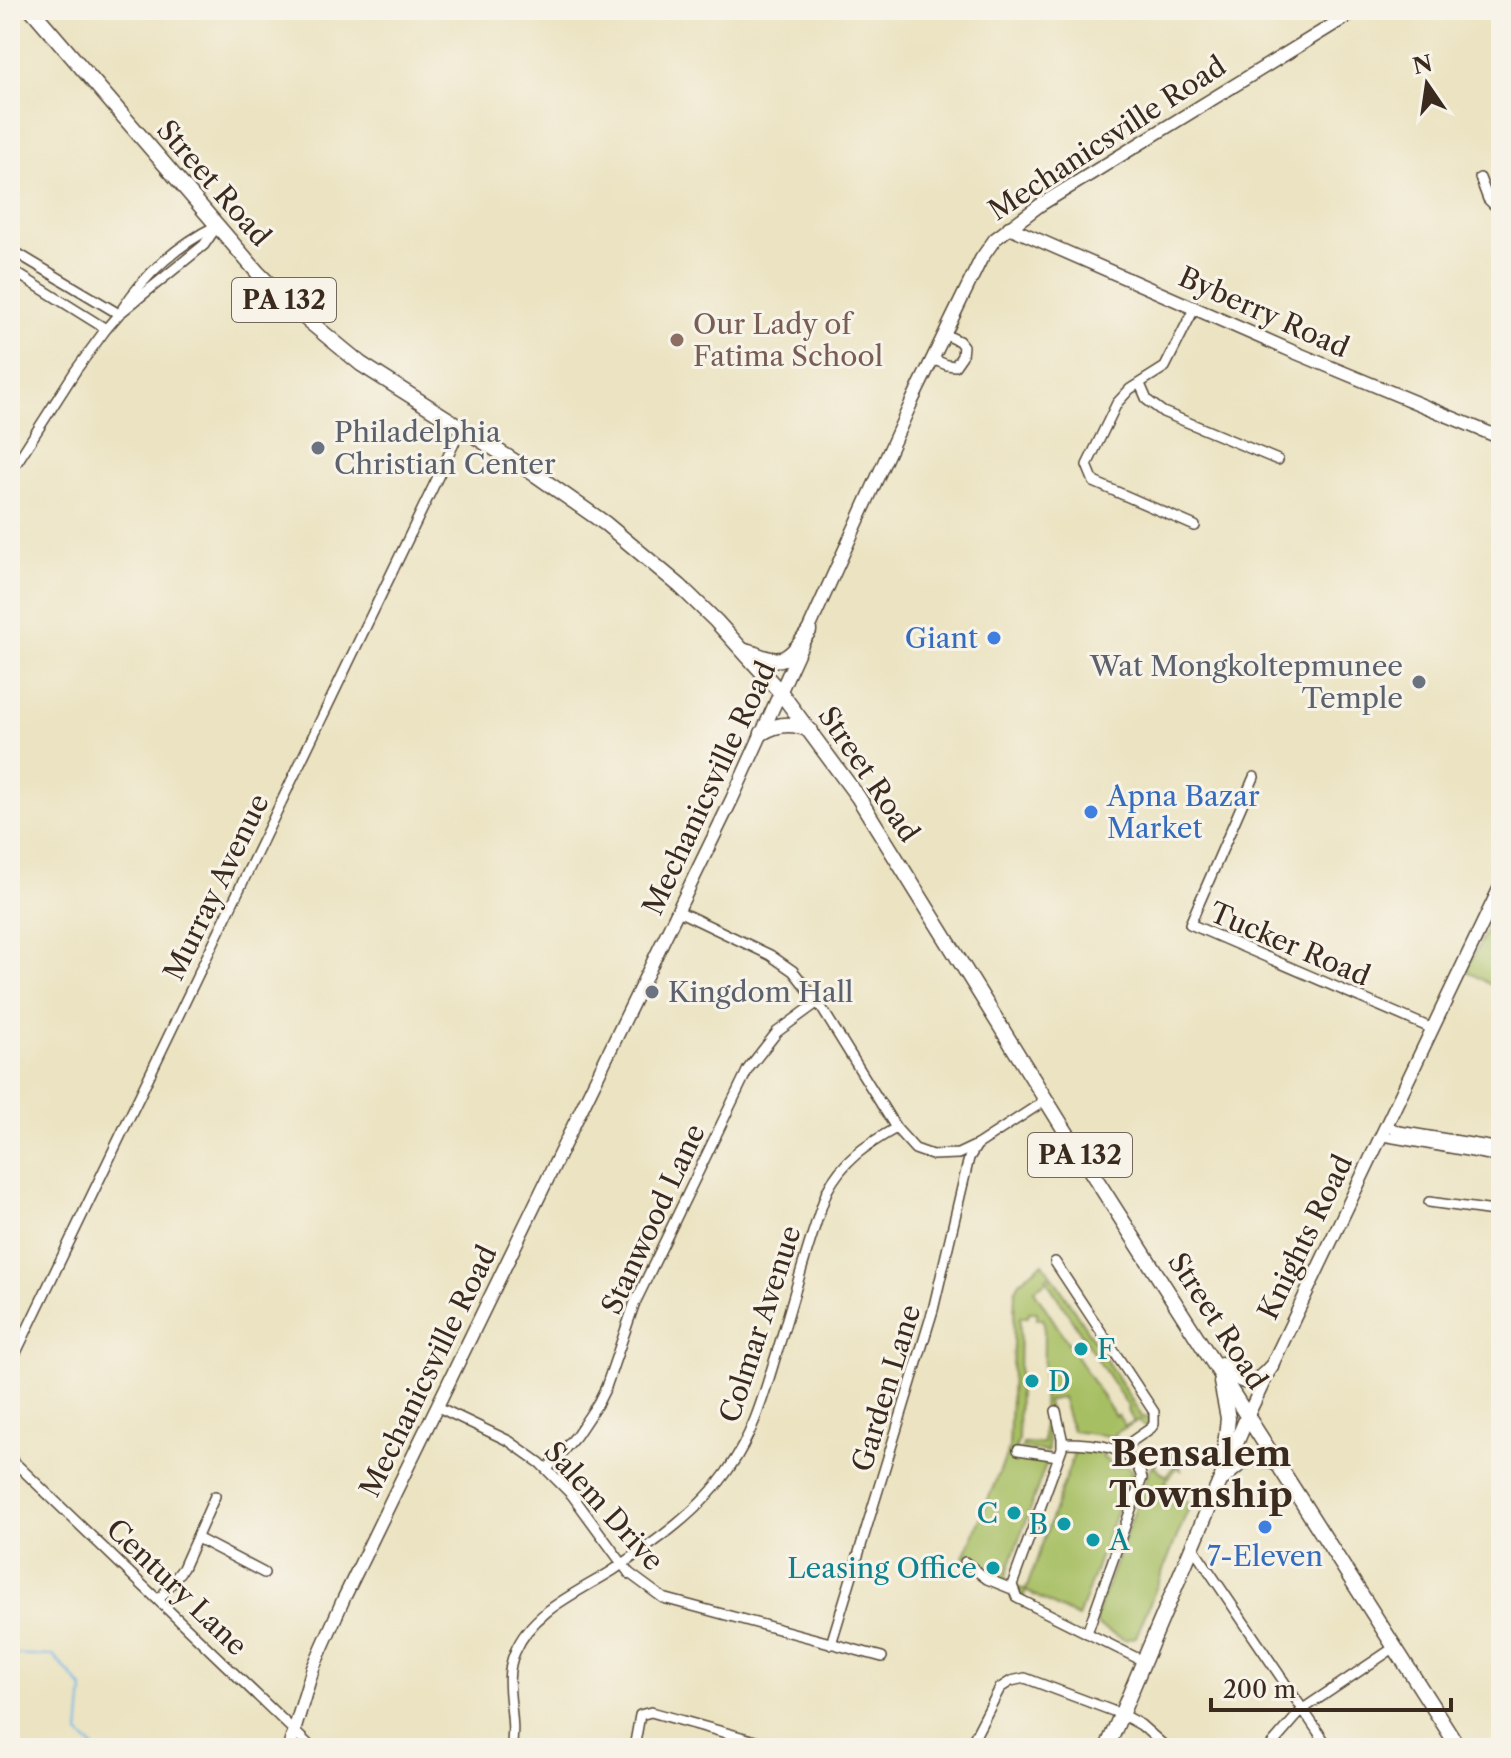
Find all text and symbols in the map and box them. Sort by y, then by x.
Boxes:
north arrow [1387,44,1467,124]
street label: Mechanicsville Road [982,49,1232,227]
text: N [1410,50,1435,80]
street label: Street Road [150,113,278,253]
street label: Byberry Road [1174,259,1354,365]
road number: PA 132 [232,278,336,322]
place label: Our Lady of Fatima School [693,307,883,373]
marker: Our Lady of Fatima School [668,331,686,349]
place label: Philadelphia Christian Center [334,415,556,481]
marker: Philadelphia Christian Center [309,439,327,457]
place label: Giant [905,621,978,655]
marker: Giant [985,629,1003,647]
place label: Wat Mongkoltepmunee Temple [1089,649,1403,715]
street label: Mechanicsville Road [635,656,783,920]
marker: Wat Mongkoltepmunee Temple [1410,673,1428,691]
street label: Street Road [811,700,927,848]
place label: Apna Bazar Market [1106,779,1260,845]
street label: Murray Avenue [156,788,276,986]
marker: Apna Bazar Market [1082,803,1100,821]
street label: Tucker Road [1205,895,1375,993]
place label: Kingdom Hall [668,975,853,1009]
marker: Kingdom Hall [643,983,661,1001]
street label: Stanwood Lane [594,1119,712,1319]
road number: PA 132 [1028,1133,1132,1177]
street label: Knights Road [1250,1149,1360,1325]
street label: Colmar Avenue [712,1221,808,1427]
street label: Mechanicsville Road [352,1240,504,1502]
street label: Street Road [1161,1246,1275,1396]
street label: Garden Lane [844,1300,928,1476]
place label: F [1097,1332,1115,1366]
marker: F [1072,1340,1090,1358]
place label: D [1048,1364,1071,1398]
marker: D [1023,1372,1041,1390]
district label: Bensalem Township [1109,1431,1293,1516]
street label: Salem Drive [537,1435,671,1577]
place label: C [976,1496,998,1530]
marker: C [1005,1504,1023,1522]
place label: B [1028,1507,1048,1541]
street label: Century Lane [100,1511,254,1663]
marker: B [1055,1515,1073,1533]
marker: 7-Eleven [1256,1518,1274,1536]
place label: A [1108,1523,1131,1557]
marker: A [1084,1531,1102,1549]
place label: 7-Eleven [1207,1539,1323,1573]
place label: Leasing Office [787,1551,977,1585]
marker: Leasing Office [984,1559,1002,1577]
scale bar [1211,1662,1451,1712]
text: 200 m [1223,1675,1296,1704]

